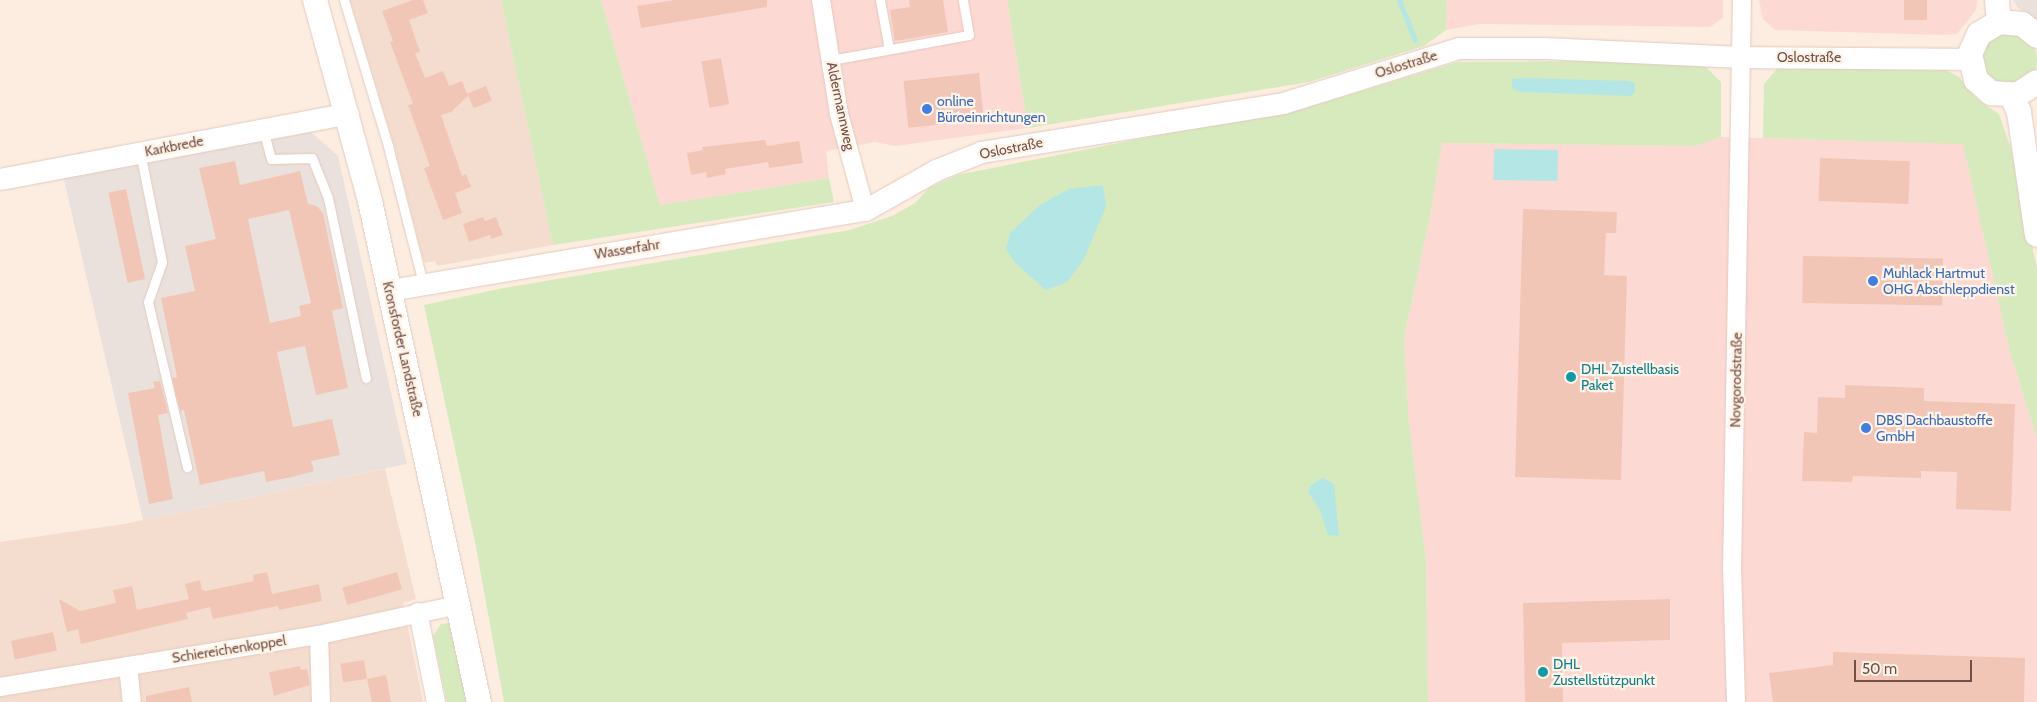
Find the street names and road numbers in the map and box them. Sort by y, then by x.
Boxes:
street label: Oslostraße [1373,47,1439,81]
street label: Oslostraße [1777,49,1841,65]
street label: Aldermannweg [823,60,859,152]
street label: Karkbrede [143,132,205,160]
street label: Oslostraße [978,134,1044,162]
street label: Wasserfahr [593,236,661,262]
street label: Kronsforder Landstraße [379,280,427,418]
street label: Novgorodstraße [1727,332,1745,428]
street label: Schiereichenkoppel [171,632,287,666]

